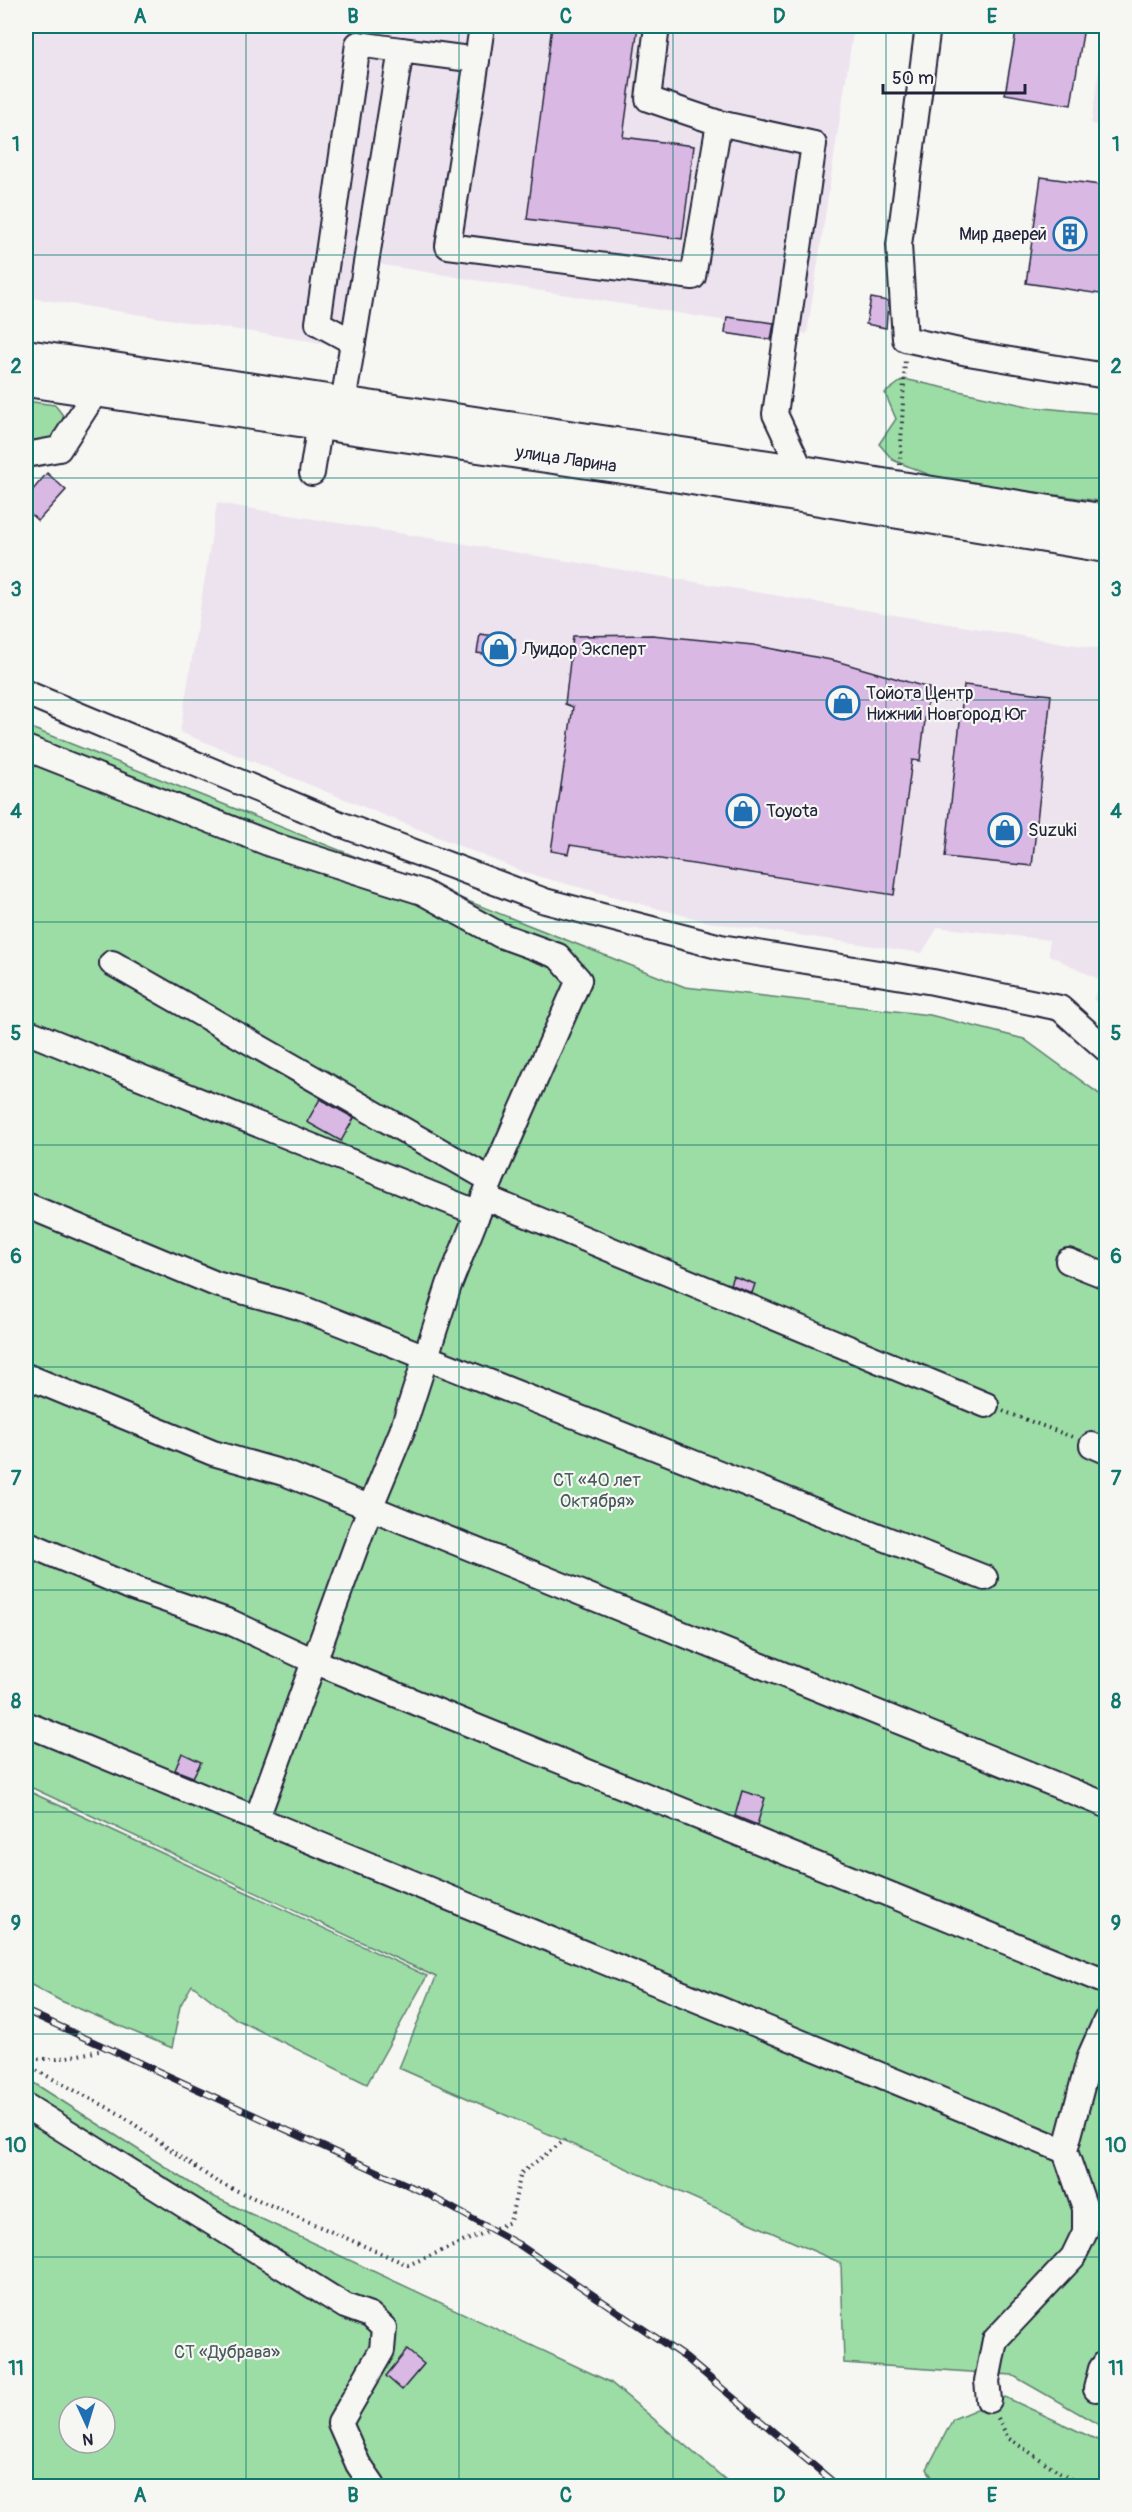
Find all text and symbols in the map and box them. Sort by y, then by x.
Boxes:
text: A [134,4,147,29]
text: B [347,4,359,29]
text: C [560,4,572,29]
text: D [773,4,786,29]
text: E [987,4,998,29]
scale bar [883,57,1026,95]
text: 50 m [892,67,934,90]
text: 1 [12,132,20,157]
text: 1 [1112,132,1120,157]
building icon: Мир дверей [1052,216,1088,252]
place label: Мир дверей [959,223,1047,246]
text: 2 [10,354,22,379]
text: 2 [1110,354,1122,379]
street label: улица Ларина [513,440,618,478]
text: 3 [10,577,22,602]
text: 3 [1110,577,1122,602]
shop icon: Луидор Эксперт [481,631,517,667]
place label: Луидор Эксперт [521,638,646,661]
place label: Тойота Центр Нижний Новгород Юг [866,682,1027,726]
shop icon: Тойота Центр Нижний Новгород Юг [825,685,861,721]
shop icon: Toyota [725,793,761,829]
text: 4 [10,799,22,824]
text: 4 [1110,799,1122,824]
place label: Toyota [766,800,818,823]
shop icon: Suzuki [987,812,1023,848]
place label: Suzuki [1028,819,1077,842]
text: 5 [11,1021,22,1046]
text: 5 [1111,1021,1122,1046]
text: 6 [10,1244,22,1269]
text: 6 [1110,1244,1122,1269]
text: 7 [11,1466,22,1491]
text: 7 [1111,1466,1122,1491]
park label: СТ «40 лет Октября» [553,1469,641,1513]
text: 8 [11,1689,21,1714]
text: 8 [1111,1689,1121,1714]
text: 9 [11,1911,21,1936]
text: 9 [1111,1911,1121,1936]
text: 10 [5,2133,27,2158]
text: 10 [1105,2133,1127,2158]
park label: СТ «Дубрава» [174,2341,280,2364]
text: 11 [8,2356,24,2381]
text: 11 [1108,2356,1124,2381]
north arrow [57,2395,117,2455]
text: N [82,2429,94,2449]
text: A [134,2483,147,2508]
text: B [347,2483,359,2508]
text: C [560,2483,572,2508]
text: D [773,2483,786,2508]
text: E [987,2483,998,2508]

